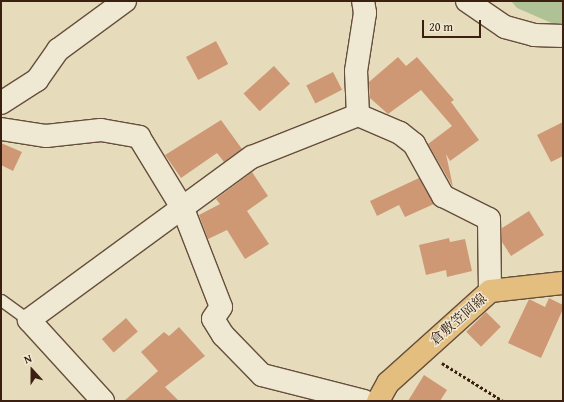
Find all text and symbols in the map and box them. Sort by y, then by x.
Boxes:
scale bar [424,12,483,38]
text: 20 m [429,18,453,35]
street label: 倉敷笠岡線 [426,290,490,348]
north arrow [12,350,52,390]
text: N [21,350,34,368]

